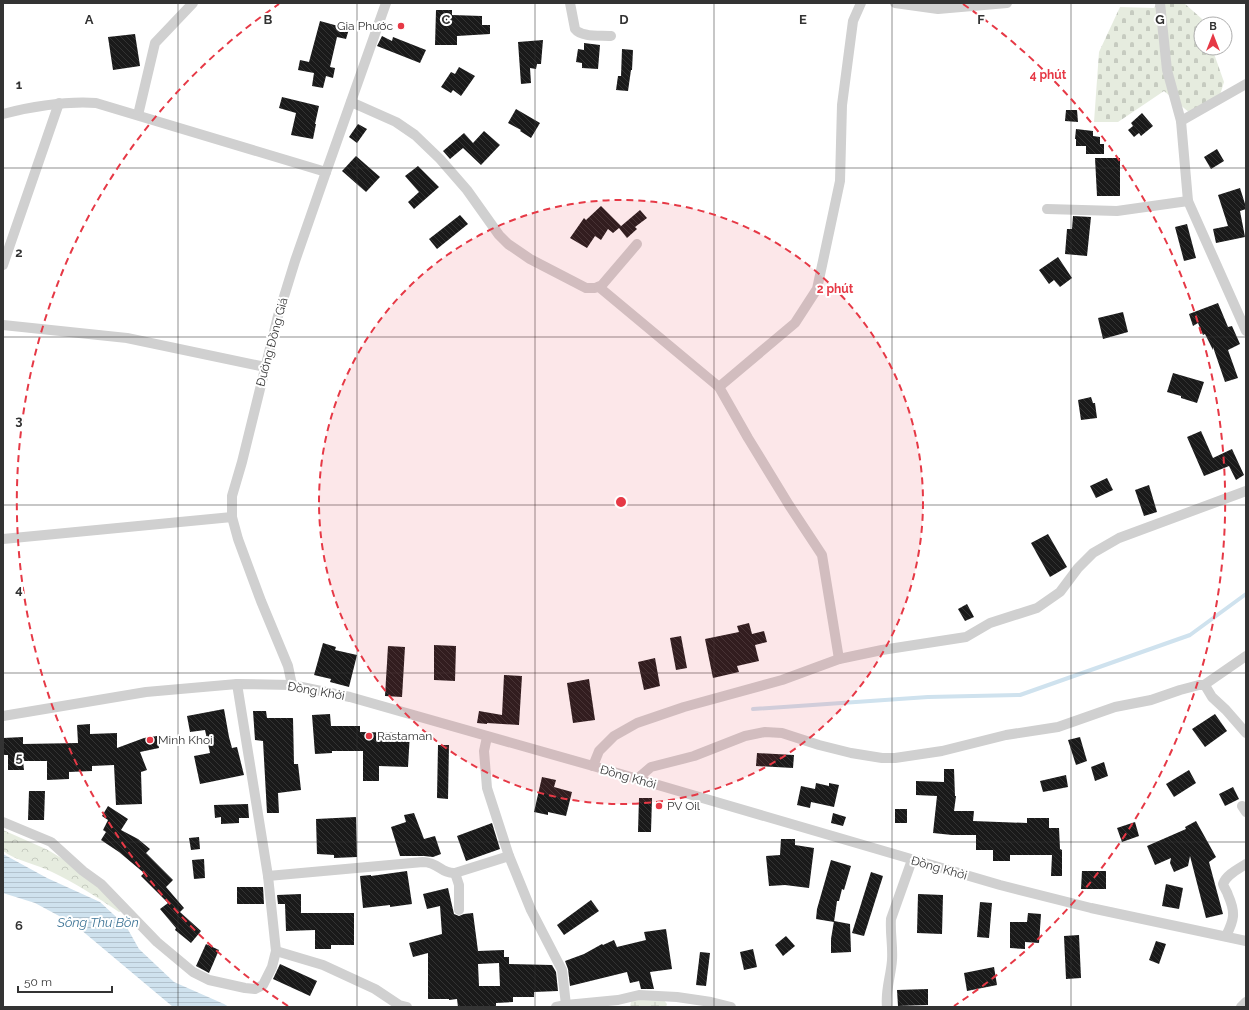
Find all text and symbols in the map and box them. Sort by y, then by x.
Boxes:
text: A [85,12,94,27]
text: B [264,12,273,27]
text: C [442,12,451,27]
text: D [619,12,629,27]
text: E [799,12,807,27]
text: F [977,12,985,27]
text: G [1155,12,1165,27]
north arrow [1193,16,1233,56]
place label: Gia Phước [337,19,393,33]
text: B [1209,20,1217,33]
marker: Gia Phước [396,21,406,31]
text: 4 phút [1030,68,1067,82]
text: 1 [16,77,23,92]
text: 2 [15,245,23,260]
text: 2 phút [817,282,854,296]
street label: Đường Đồng Giá [253,296,291,388]
text: 3 [15,413,23,428]
centre of rings [614,495,628,509]
text: 4 [15,582,23,597]
street label: Đồng Khởi [286,679,346,703]
place label: Rastaman [377,729,432,743]
marker: Rastaman [364,731,374,741]
place label: Minh Khoi [158,733,213,747]
marker: Minh Khoi [145,735,155,745]
text: 5 [15,750,23,765]
street label: Đồng Khởi [598,762,658,792]
place label: PV Oil [667,799,701,813]
marker: PV Oil [654,801,664,811]
street label: Đồng Khởi [909,853,969,883]
water label: Sông Thu Bồn [56,915,139,930]
text: 6 [15,918,23,933]
scale bar [18,968,112,994]
text: 50 m [24,975,52,989]

